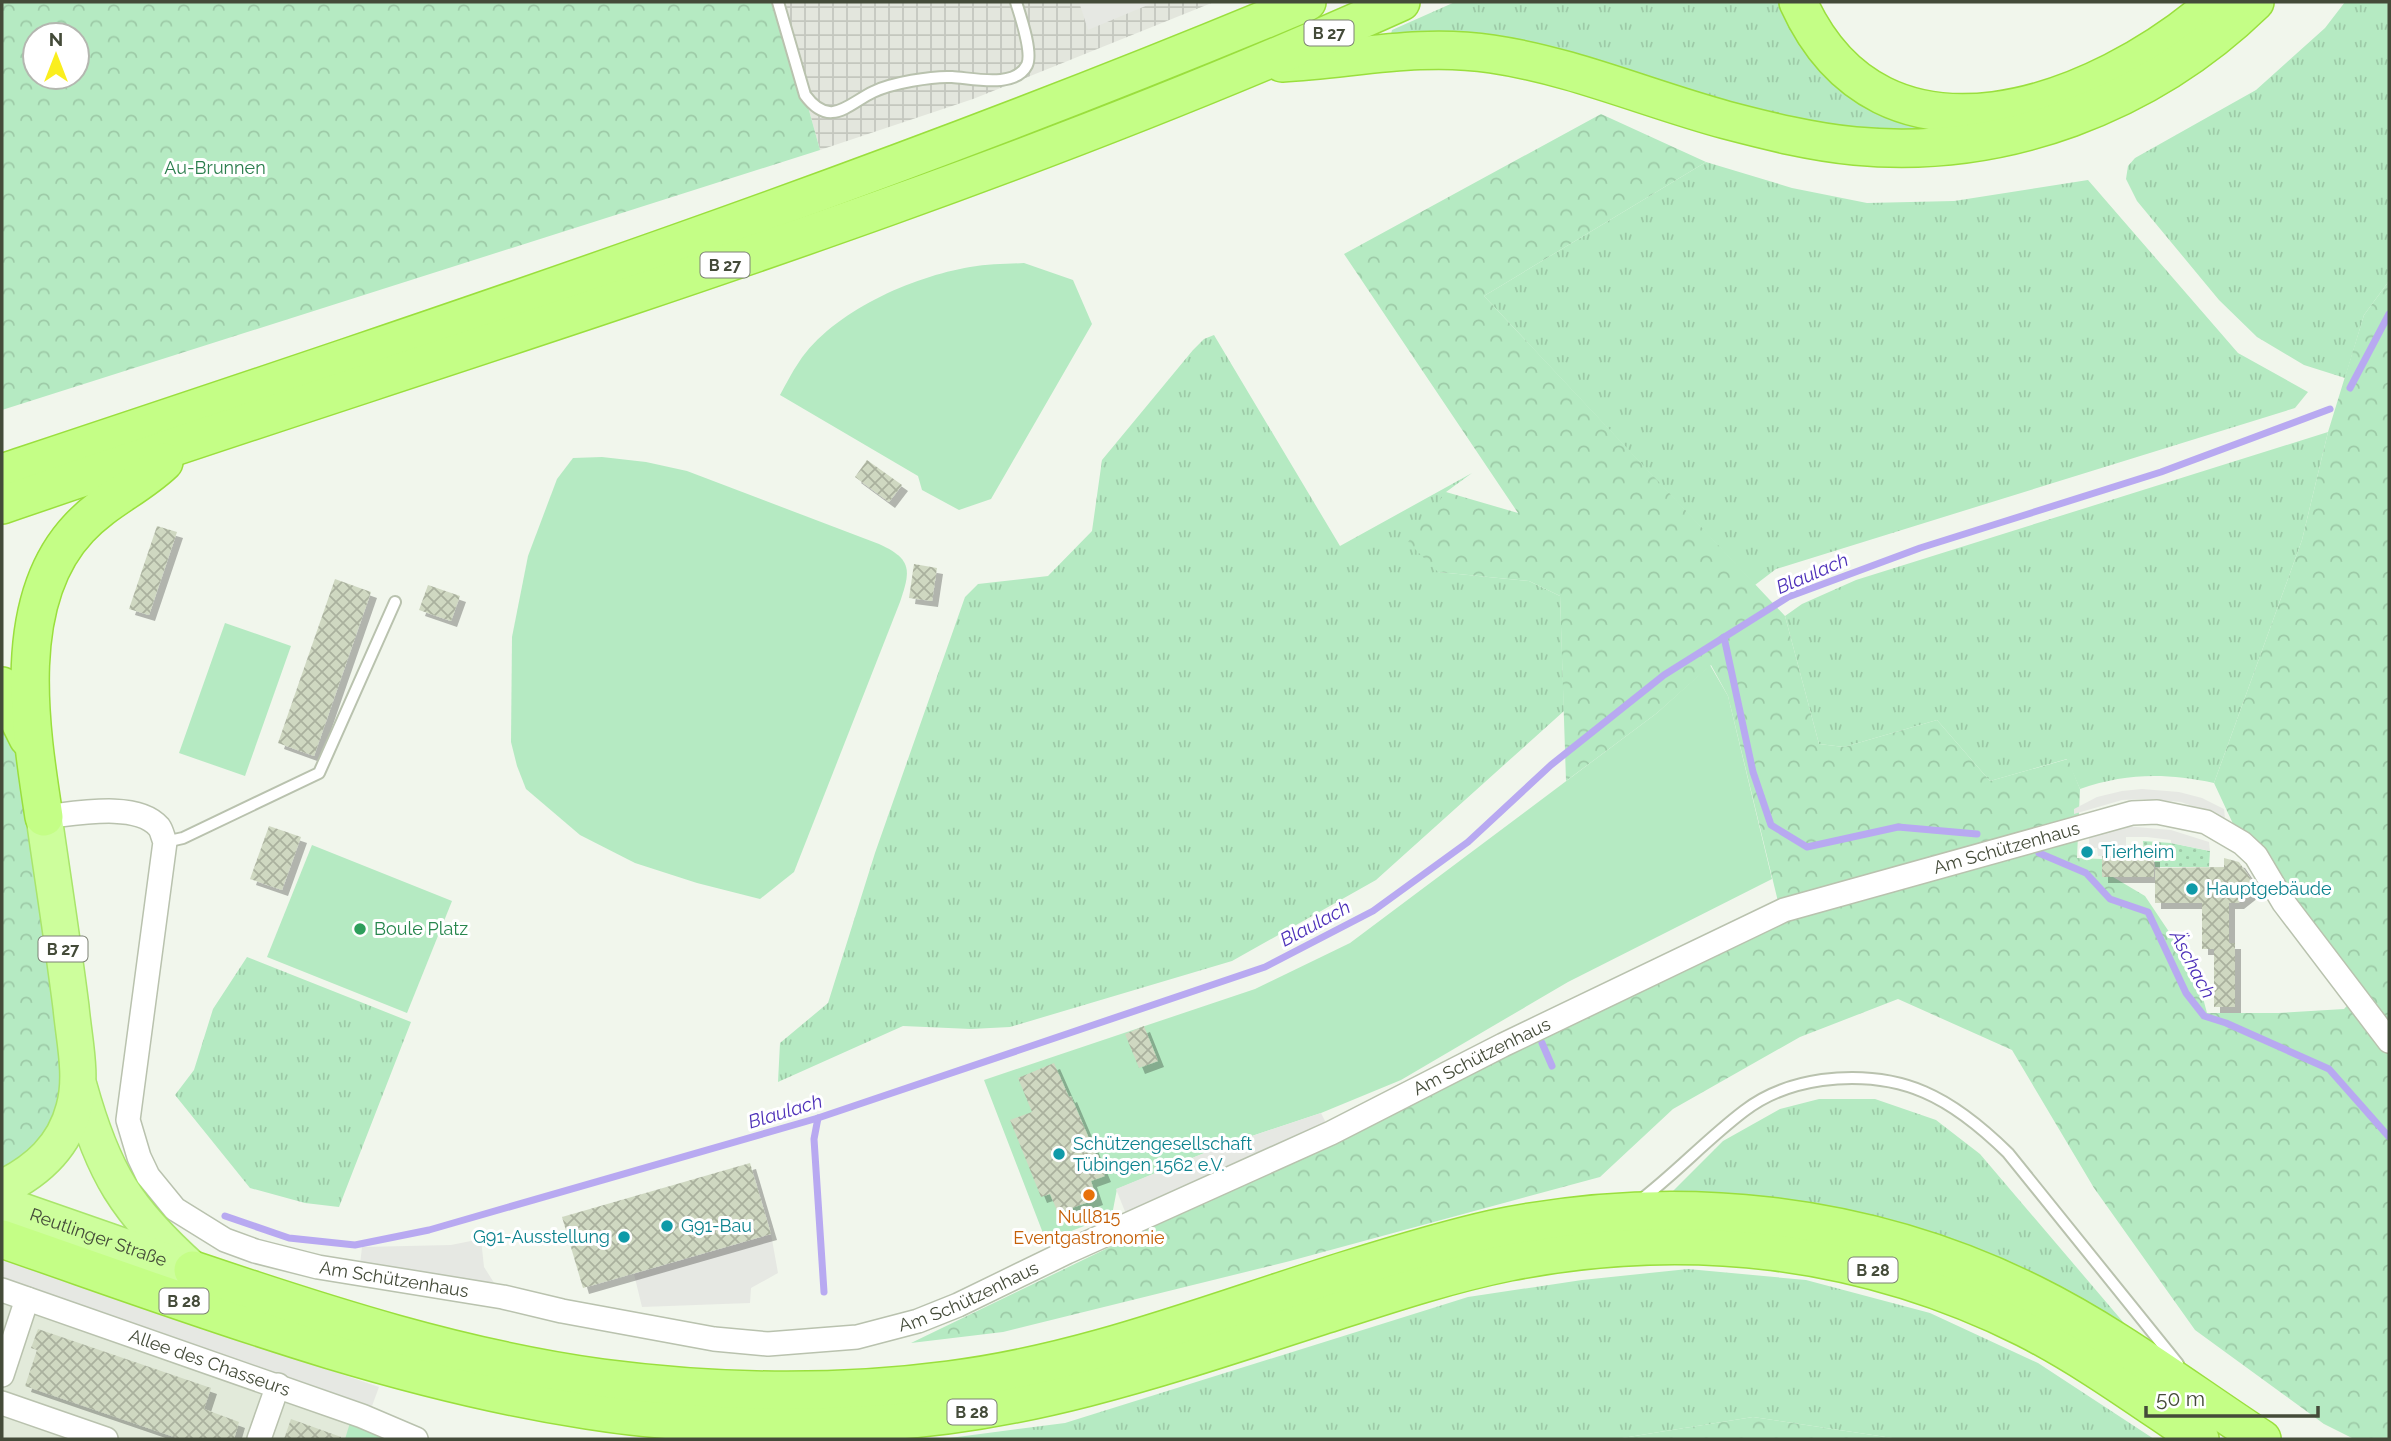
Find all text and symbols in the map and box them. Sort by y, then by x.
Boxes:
road number: B 27 [1304,20,1354,46]
north arrow [21,21,91,91]
text: N [49,28,63,50]
park label: Au-Brunnen [164,157,266,178]
road number: B 27 [700,252,750,278]
water label: Blaulach [1773,548,1851,598]
street label: Am Schützenhaus [1931,817,2082,878]
place label: Tierheim [2101,841,2174,862]
marker: Tierheim [2079,844,2095,860]
place label: Hauptgebäude [2206,878,2332,899]
marker: Hauptgebäude [2184,881,2200,897]
water label: Blaulach [1276,895,1354,951]
place label: Boule Platz [374,918,468,939]
marker: Boule Platz [352,921,368,937]
water label: Äschach [2166,925,2220,1002]
road number: B 27 [38,937,88,962]
street label: Am Schützenhaus [1409,1013,1554,1099]
water label: Blaulach [745,1089,825,1133]
place label: Schützengesellschaft Tübingen 1562 e.V. [1073,1133,1252,1175]
marker: Schützengesellschaft Tübingen 1562 e.V. [1051,1146,1067,1162]
marker: Null815 Eventgastronomie [1081,1187,1097,1203]
street label: Reutlinger Straße [27,1204,170,1271]
place label: Null815 Eventgastronomie [1013,1206,1165,1248]
place label: G91-Bau [681,1215,752,1236]
marker: G91-Bau [659,1218,675,1234]
place label: G91-Ausstellung [473,1226,610,1247]
marker: G91-Ausstellung [616,1229,632,1245]
street label: Am Schützenhaus [318,1256,471,1301]
street label: Am Schützenhaus [896,1256,1042,1336]
road number: B 28 [1848,1258,1898,1282]
road number: B 28 [160,1288,208,1314]
street label: Allee des Chasseurs [126,1324,293,1400]
scale bar [2146,1374,2318,1418]
text: 50 m [2156,1386,2205,1411]
road number: B 28 [948,1400,996,1424]

